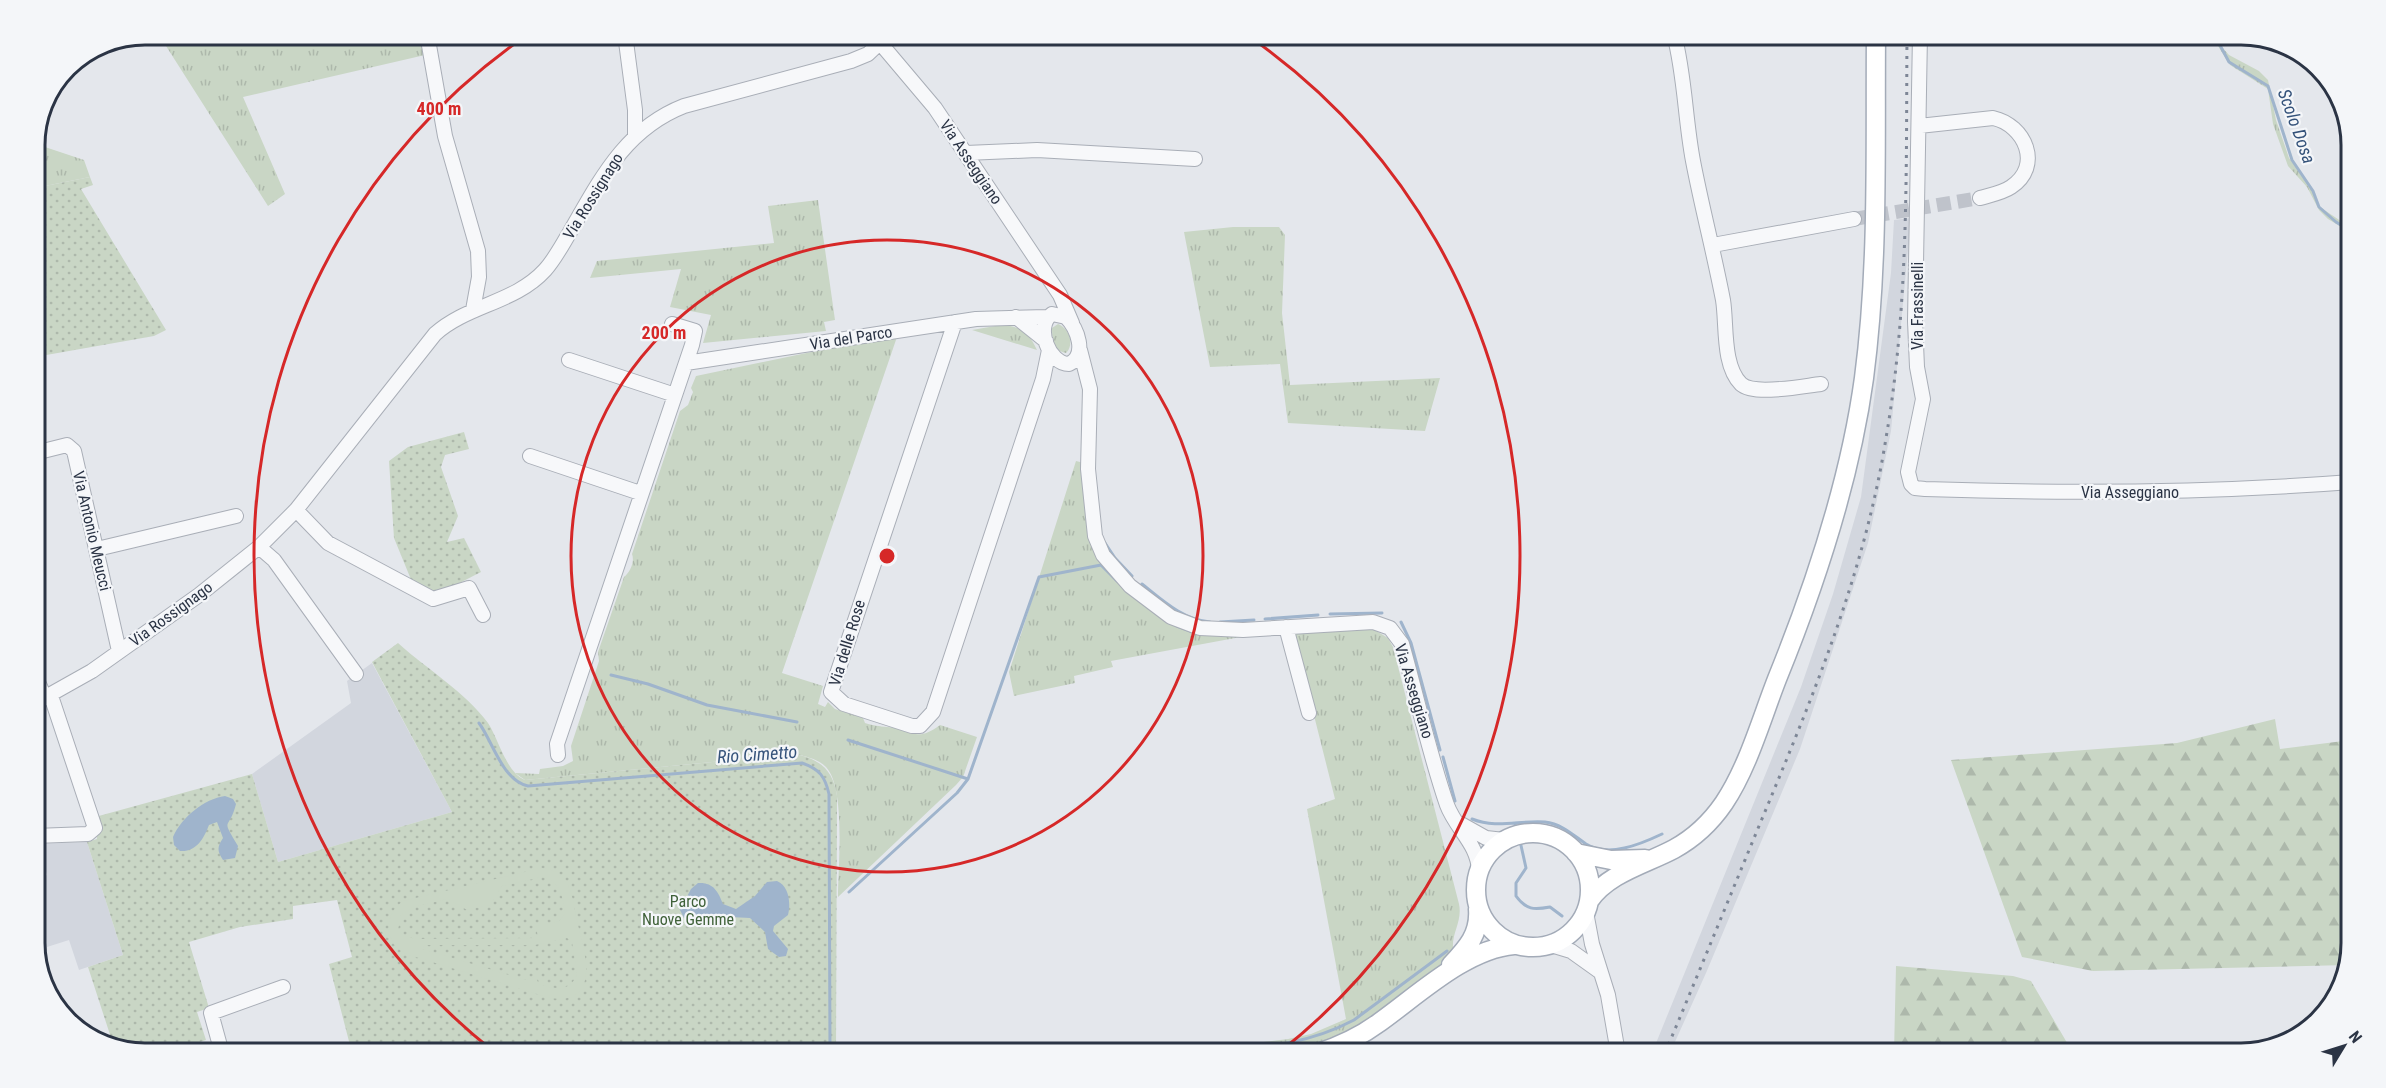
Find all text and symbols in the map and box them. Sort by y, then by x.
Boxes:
water label: Scolo Dosa [2274,86,2320,166]
text: 400 m [417,98,461,119]
street label: Via Asseggiano [936,116,1006,208]
street label: Via Rossignago [559,149,627,243]
street label: Via Frassinelli [1908,262,1927,350]
text: 200 m [642,322,686,343]
street label: Via del Parco [808,322,894,354]
street label: Via Antonio Meucci [69,469,115,593]
street label: Via Asseggiano [2081,483,2179,502]
centre of rings [877,546,897,566]
street label: Via Rossignago [126,578,216,650]
street label: Via delle Rose [825,598,869,688]
street label: Via Asseggiano [1391,641,1437,741]
water label: Rio Cimetto [716,741,798,767]
park label: Parco Nuove Gemme [642,892,734,929]
north arrow [2314,1016,2374,1076]
text: N [2345,1027,2366,1047]

